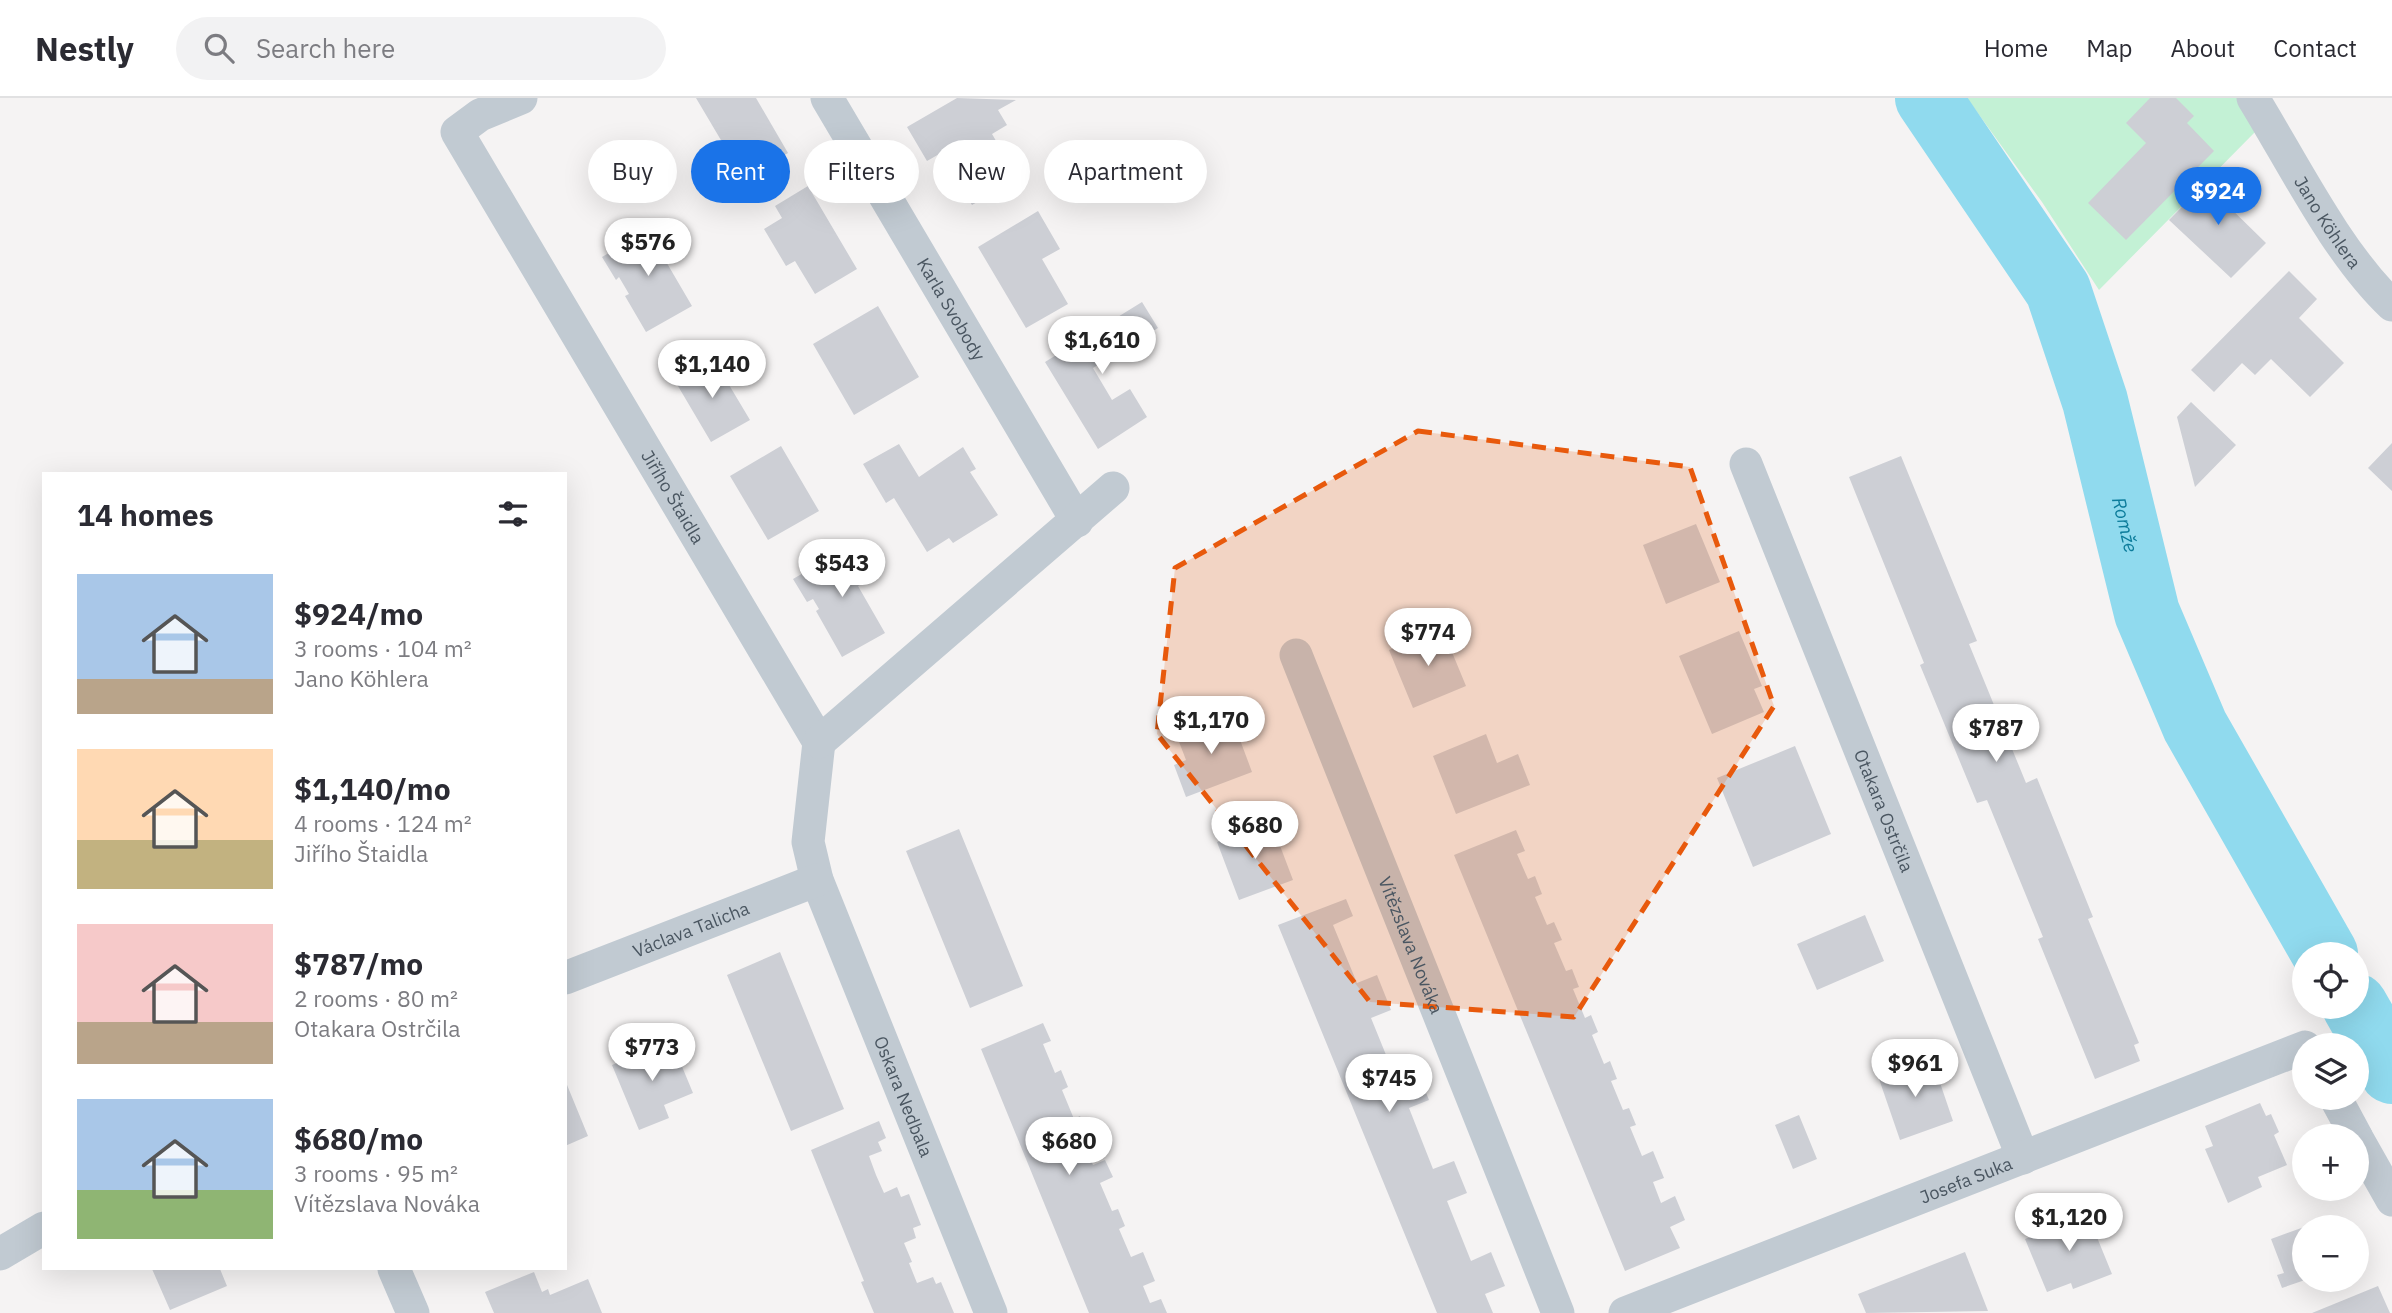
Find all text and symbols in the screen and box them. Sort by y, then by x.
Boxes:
search box [176,17,666,80]
text: Nestly [35,27,134,70]
icon: search [200,29,238,67]
text: Search here [256,31,395,65]
text: Home [1984,32,2048,64]
text: Map [2086,32,2132,64]
text: About [2170,32,2235,64]
text: Contact [2273,32,2357,64]
chip: Buy [588,140,677,203]
chip: Rent [691,140,790,203]
chip: Filters [804,140,919,203]
chip: New [933,140,1030,203]
chip: Apartment [1044,140,1207,203]
pin: $924 [2177,167,2259,227]
street label: Jano Köhlera [2290,172,2367,273]
text: $924 [2190,175,2246,205]
pin: $576 [607,218,689,278]
text: $576 [620,226,676,256]
street label: Karla Svobody [912,253,991,364]
pin: $1,610 [1045,316,1159,376]
text: $1,610 [1064,324,1140,354]
pin: $1,140 [655,341,769,400]
text: $1,140 [674,348,750,378]
street label: Jiřího Štaidla [637,446,710,548]
water label: Romže [2107,494,2144,555]
text: 14 homes [77,495,214,534]
icon: filters [494,495,532,533]
pin: $543 [801,540,883,599]
text: $543 [814,547,870,577]
text: $924/mo [294,594,423,633]
icon: home [133,602,217,686]
pin: $774 [1387,608,1469,668]
text: $774 [1400,616,1456,646]
text: 3 rooms · 104 m² [294,633,472,663]
text: Jano Köhlera [294,663,429,693]
pin: $1,170 [1154,696,1268,756]
text: $1,170 [1173,704,1249,734]
pin: $787 [1955,704,2037,764]
text: $787 [1968,712,2024,742]
street label: Otakara Ostrčila [1849,746,1919,876]
text: $1,140/mo [294,769,451,808]
icon: home [133,777,217,861]
pin: $680 [1214,802,1296,861]
text: 4 rooms · 124 m² [294,808,472,838]
text: $680 [1227,809,1283,839]
text: Jiřího Štaidla [294,838,428,868]
street label: Vítězslava Nováka [1374,873,1449,1017]
street label: Václava Talicha [629,896,753,962]
map controls [2292,942,2369,1292]
button: locate [2292,942,2369,1019]
text: $787/mo [294,944,423,983]
icon: home [133,952,217,1036]
text: 2 rooms · 80 m² [294,983,458,1013]
text: Otakara Ostrčila [294,1013,461,1043]
pin: $773 [611,1024,693,1083]
text: $773 [624,1031,680,1061]
street label: Oskara Nedbala [869,1032,939,1161]
button: layers [2292,1033,2369,1110]
pin: $961 [1874,1040,1956,1099]
text: $961 [1887,1047,1943,1077]
pin: $745 [1348,1054,1430,1114]
text: $745 [1361,1062,1417,1092]
pin: $680 [1028,1118,1110,1177]
text: $680/mo [294,1119,423,1158]
button: + [2292,1124,2369,1201]
text: $680 [1041,1125,1097,1155]
icon: home [133,1127,217,1211]
street label: Josefa Suka [1916,1151,2016,1208]
text: 3 rooms · 95 m² [294,1158,458,1188]
text: Vítězslava Nováka [294,1188,480,1218]
pin: $1,120 [2012,1194,2126,1253]
text: $1,120 [2031,1201,2107,1231]
button: − [2292,1215,2369,1292]

